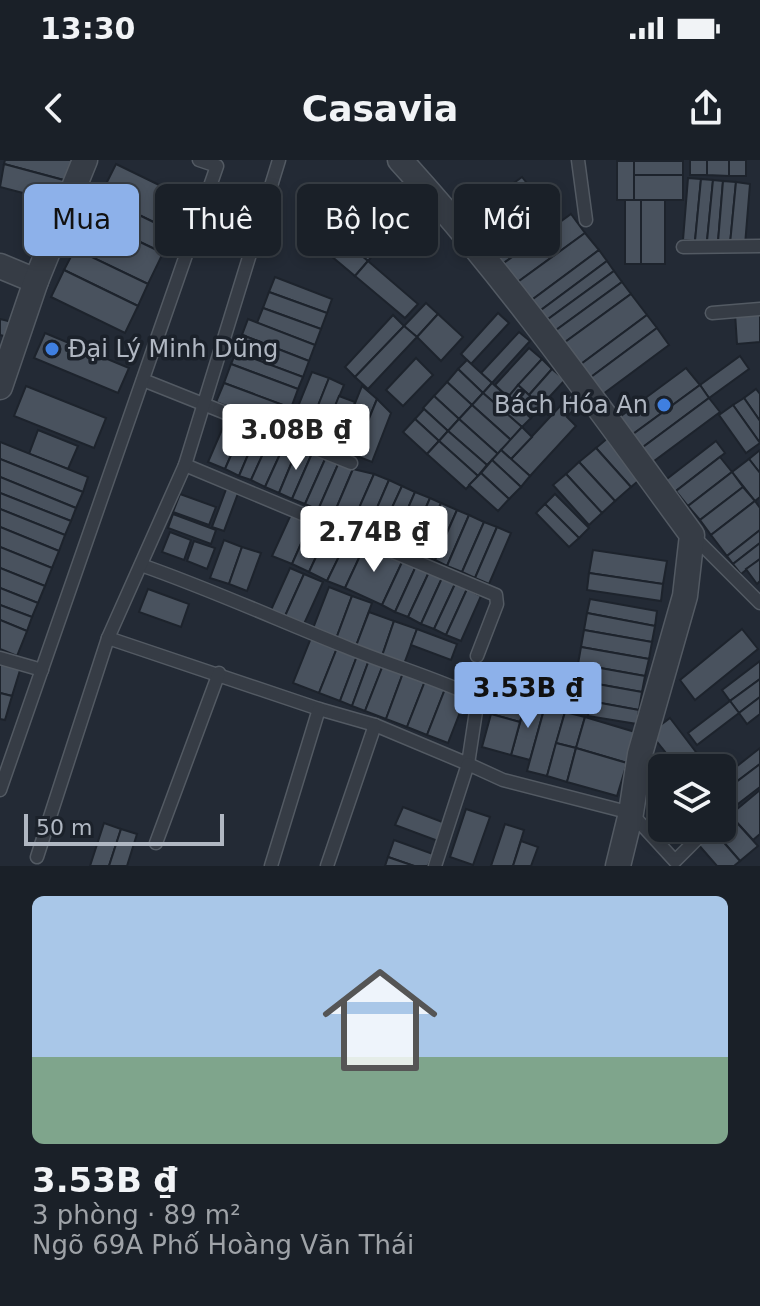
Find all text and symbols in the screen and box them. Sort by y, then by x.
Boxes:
text: 13:30 [40,11,136,46]
icon: back [32,86,76,130]
icon: share [684,86,728,130]
text: Casavia [302,88,458,129]
chip: Mua [24,184,139,256]
chip: Thuê [155,184,281,256]
chip: Bộ lọc [297,184,438,256]
chip: Mới [454,184,560,256]
place label: Đại Lý Minh Dũng [68,335,278,363]
marker: Đại Lý Minh Dũng [43,340,61,358]
place label: Bách Hóa An [494,391,648,419]
marker: Bách Hóa An [655,396,673,414]
pin: 3.08B ₫ [222,404,370,472]
text: 3.08B ₫ [240,415,352,445]
pin: 2.74B ₫ [300,506,448,574]
text: 2.74B ₫ [318,517,430,547]
pin: 3.53B ₫ [454,662,602,730]
text: 3.53B ₫ [472,673,584,703]
map controls [648,754,736,842]
button: layers [648,754,736,842]
scale bar [24,810,224,846]
text: 50 m [36,815,92,840]
icon: home [308,948,452,1092]
text: 3.53B ₫ [32,1160,177,1200]
text: 3 phòng · 89 m² [32,1200,241,1230]
text: Ngõ 69A Phố Hoàng Văn Thái [32,1230,414,1260]

